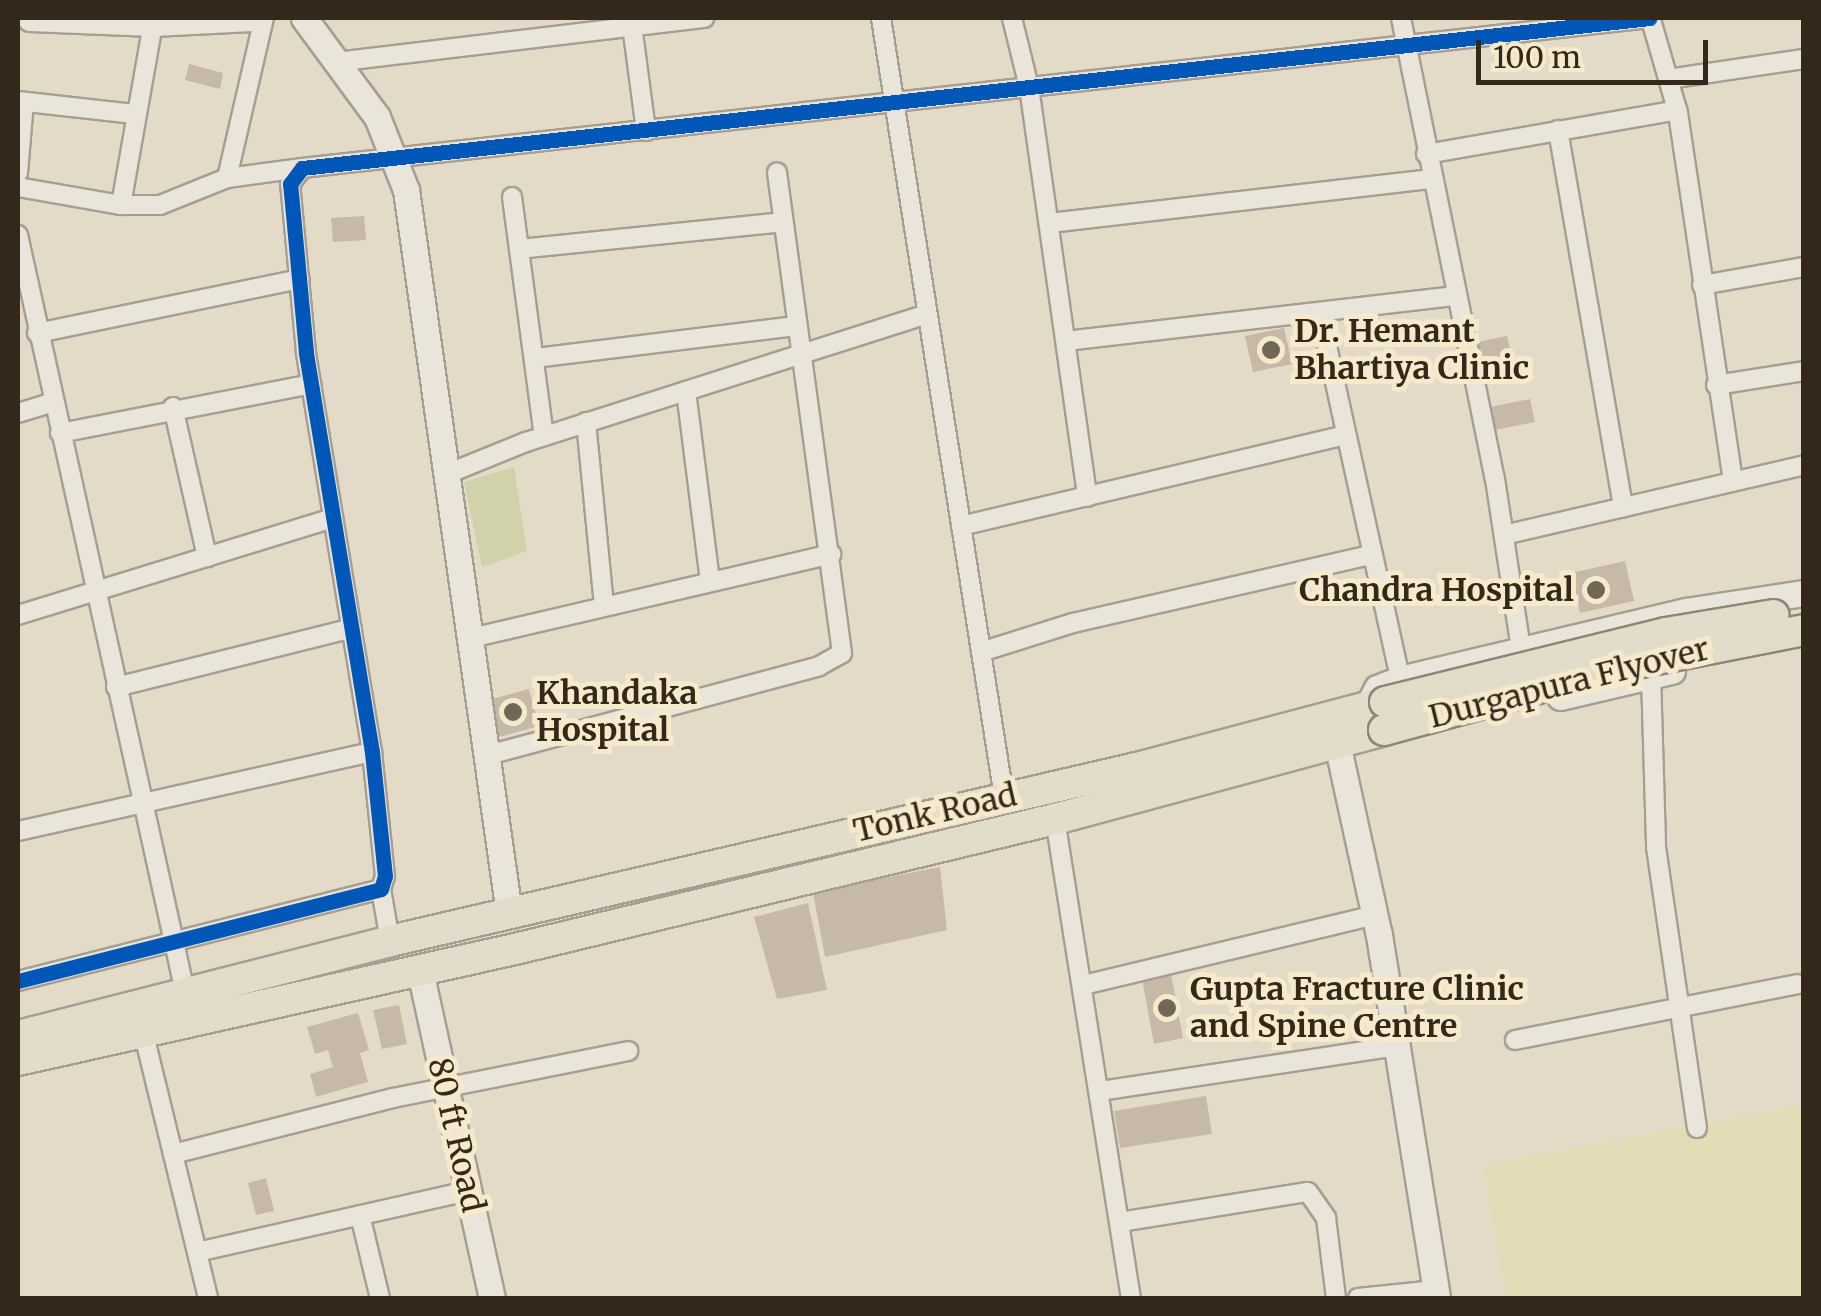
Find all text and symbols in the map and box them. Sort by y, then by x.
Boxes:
scale bar [1481,20,1714,82]
text: 100 m [1493,38,1581,76]
place label: Dr. Hemant Bhartiya Clinic [1294,313,1529,388]
marker: Dr. Hemant Bhartiya Clinic [1258,337,1284,363]
place label: Chandra Hospital [1299,571,1574,609]
marker: Chandra Hospital [1583,577,1609,603]
street label: Durgapura Flyover [1425,630,1713,736]
place label: Khandaka Hospital [536,675,697,750]
marker: Khandaka Hospital [500,699,526,725]
street label: Tonk Road [850,776,1020,850]
place label: Gupta Fracture Clinic and Spine Centre [1190,971,1524,1046]
marker: Gupta Fracture Clinic and Spine Centre [1154,995,1180,1021]
street label: 80 ft Road [420,1054,492,1216]

